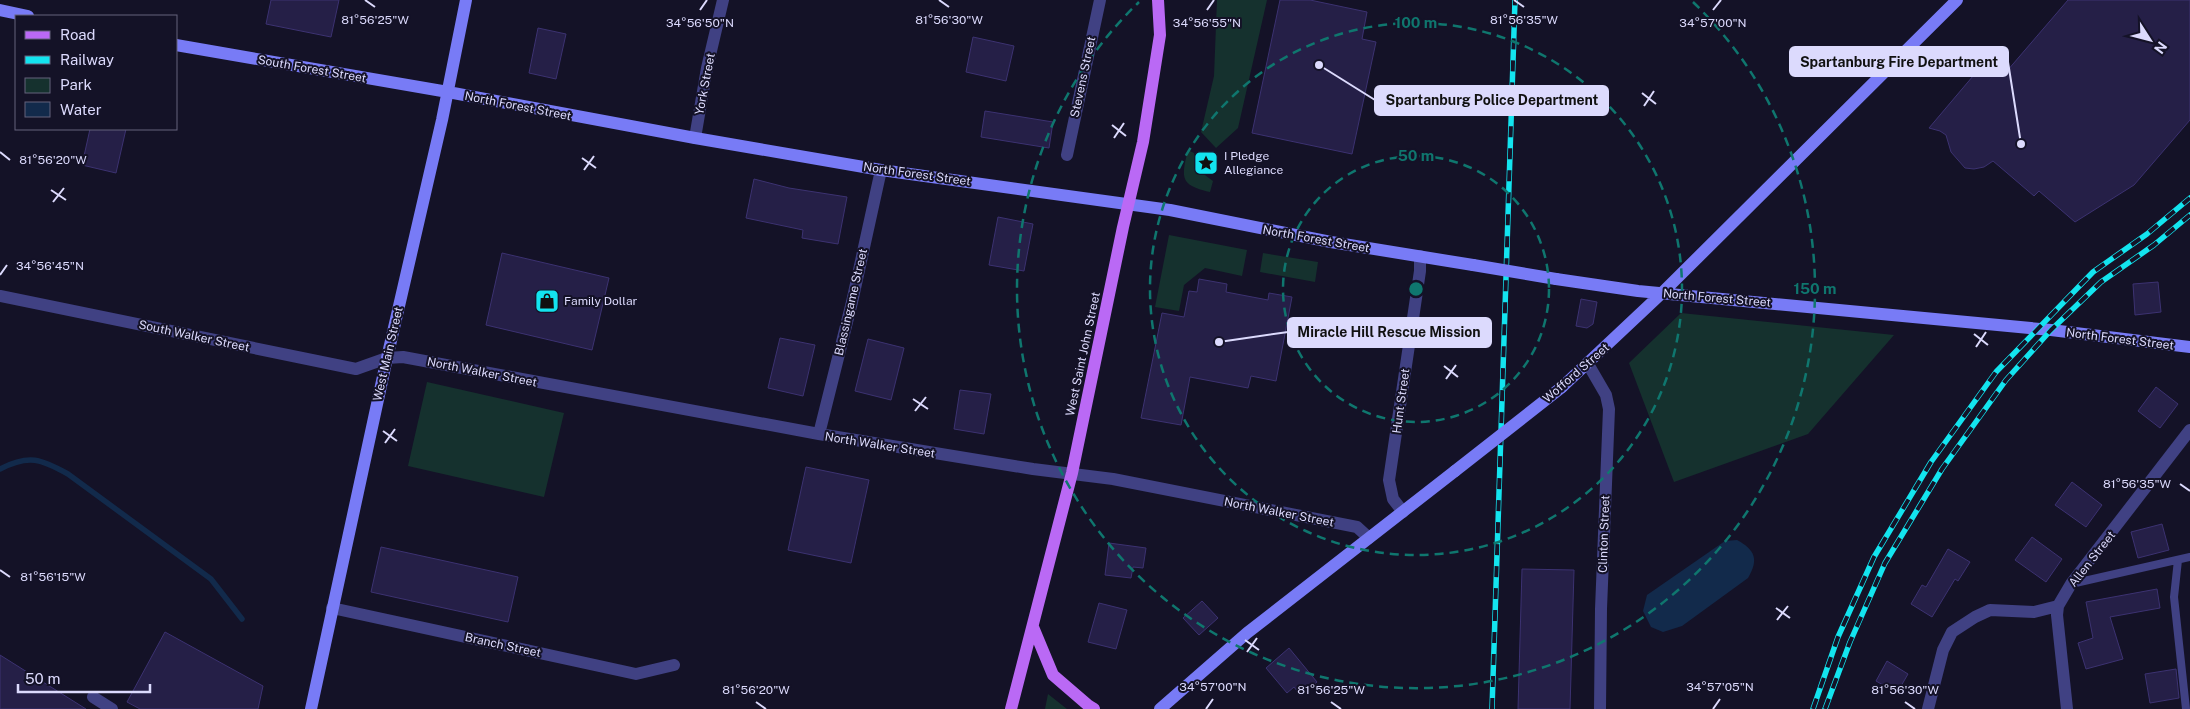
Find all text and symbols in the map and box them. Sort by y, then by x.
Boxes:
text: 81°56'25"W [341,13,409,27]
text: 81°56'30"W [915,13,983,27]
text: 81°56'35"W [1490,13,1559,27]
text: 100 m [1395,14,1437,31]
legend [15,15,178,130]
north arrow [2125,15,2175,65]
text: 34°56'50"N [666,16,734,30]
text: 34°56'55"N [1173,16,1241,30]
text: 34°57'00"N [1679,16,1747,30]
text: Road [60,26,96,43]
street label: Stevens Street [1068,35,1099,119]
text: N [2151,39,2170,57]
callout: Spartanburg Fire Department [1790,47,2008,76]
text: Railway [60,51,114,68]
street label: York Street [692,52,718,116]
street label: South Forest Street [257,53,368,85]
text: Spartanburg Fire Department [1800,54,1998,70]
text: Park [60,76,92,93]
callout: Spartanburg Police Department [1375,86,1608,115]
street label: North Forest Street [463,89,573,123]
text: Spartanburg Police Department [1386,92,1599,108]
text: Water [60,101,102,118]
text: 50 m [1398,147,1434,164]
place label: I Pledge Allegiance [1224,149,1284,177]
place icon: I Pledge Allegiance [1193,150,1219,176]
text: 81°56'20"W [19,153,87,167]
street label: North Forest Street [862,160,972,189]
street label: North Forest Street [1261,223,1371,255]
street label: Blassingame Street [832,247,870,357]
text: 34°56'45"N [16,259,84,273]
centre of rings [1407,280,1425,298]
text: 150 m [1793,280,1837,297]
street label: North Forest Street [1662,286,1772,310]
shop icon: Family Dollar [534,288,560,314]
street label: West Saint John Street [1063,290,1103,417]
place label: Family Dollar [564,294,638,308]
street label: West Main Street [370,305,406,403]
street label: South Walker Street [137,317,251,355]
callout: Miracle Hill Rescue Mission [1288,318,1491,347]
text: Miracle Hill Rescue Mission [1297,324,1481,340]
street label: North Forest Street [2065,325,2175,353]
street label: Wofford Street [1540,340,1612,406]
street label: North Walker Street [426,354,538,390]
street label: Hunt Street [1390,367,1413,434]
street label: North Walker Street [824,429,936,461]
text: 81°56'35"W [2103,477,2172,491]
street label: North Walker Street [1223,494,1335,530]
street label: Clinton Street [1596,495,1612,573]
street label: Allen Street [2066,528,2118,590]
text: 81°56'15"W [20,570,86,584]
street label: Branch Street [464,630,543,660]
scale bar [18,662,150,694]
text: 50 m [25,670,60,687]
text: 34°57'00"N [1179,680,1247,694]
text: 34°57'05"N [1686,680,1754,694]
text: 81°56'20"W [722,683,790,697]
text: 81°56'25"W [1297,683,1365,697]
text: 81°56'30"W [1871,683,1939,697]

